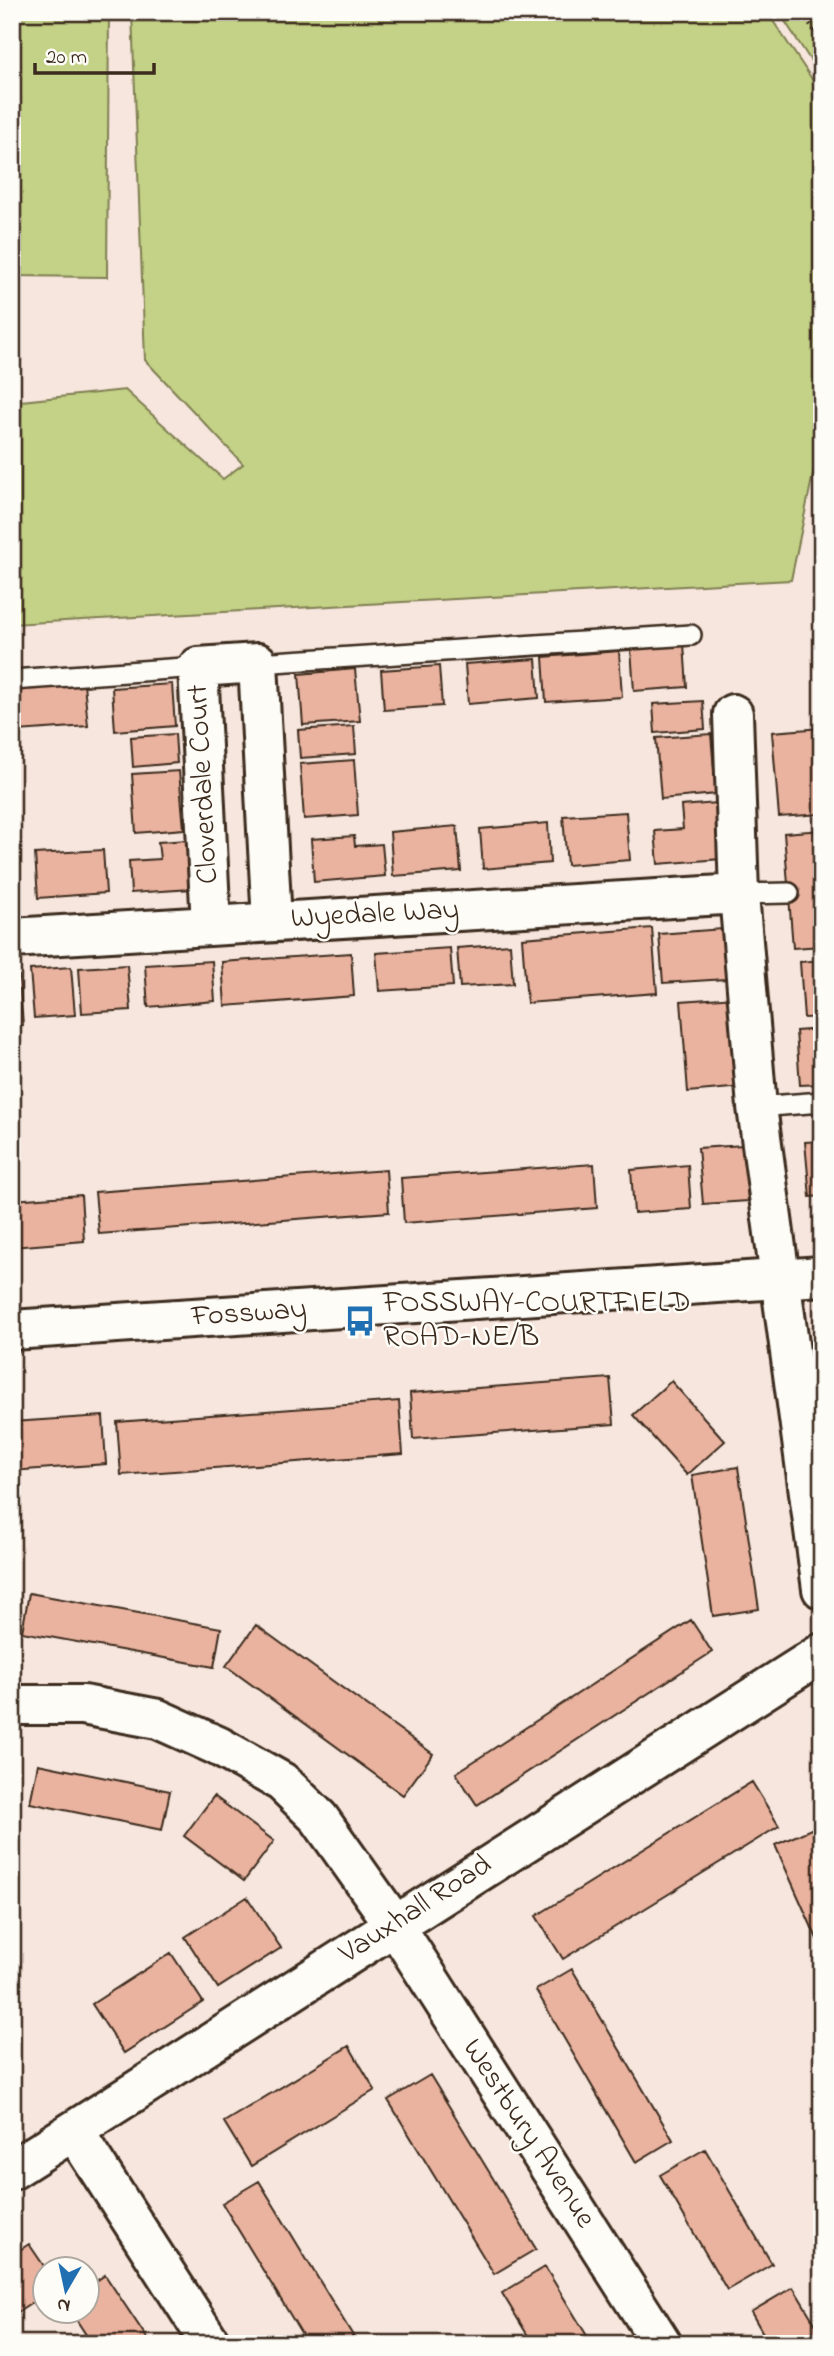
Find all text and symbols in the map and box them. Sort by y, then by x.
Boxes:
scale bar [35,32,154,76]
text: 20 m [46,43,87,73]
street label: Cloverdale Court [177,683,231,885]
street label: Wyedale Way [290,889,460,941]
place label: FOSSWAY-COURTFIELD ROAD-NE/B [382,1282,691,1360]
street label: Fossway [189,1288,308,1340]
bus stop icon: FOSSWAY-COURTFIELD ROAD-NE/B [343,1304,377,1338]
street label: Vauxhall Road [330,1844,501,1976]
street label: Westbury Avenue [450,2031,606,2238]
north arrow [32,2254,102,2324]
text: N [55,2290,72,2319]

